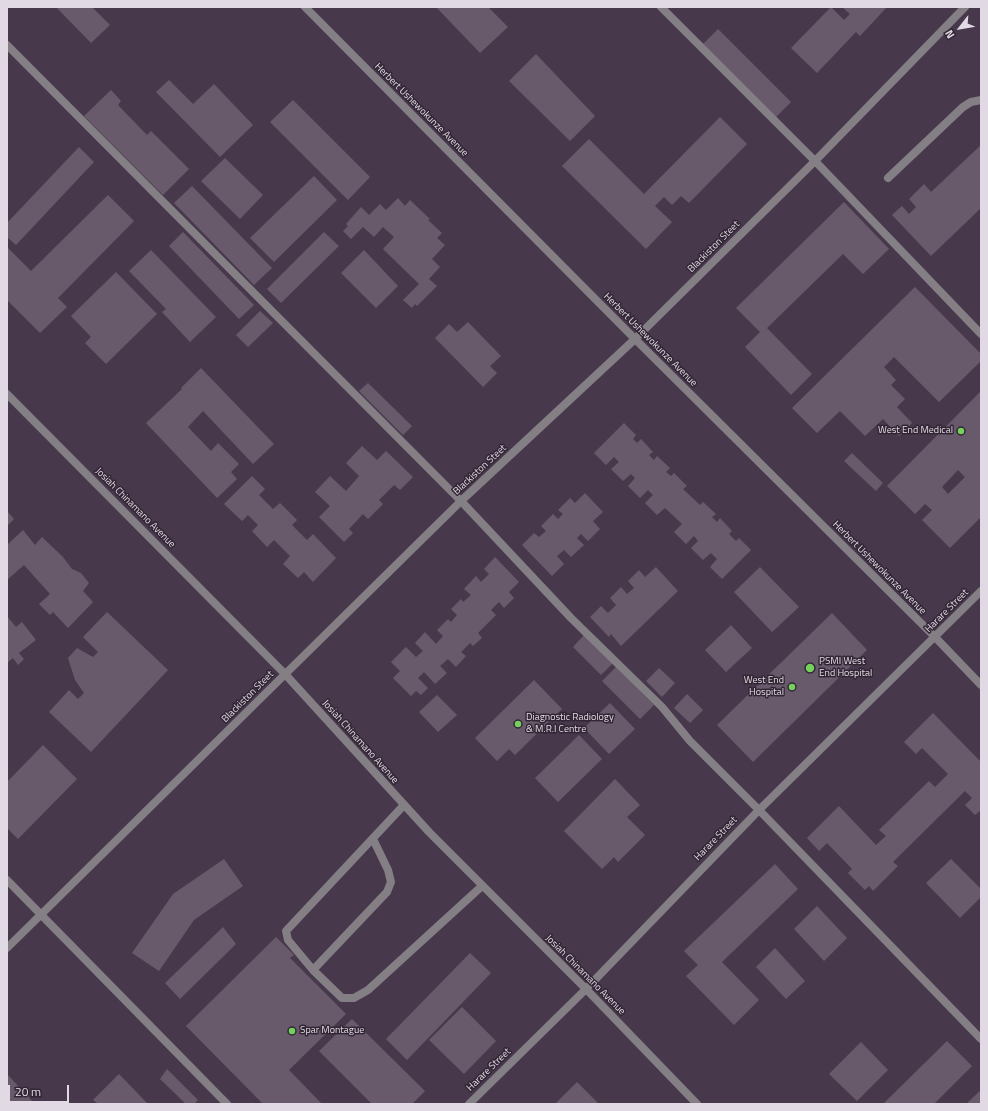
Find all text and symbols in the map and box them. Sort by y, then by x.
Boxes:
north arrow [940,8,980,48]
text: N [941,27,959,42]
street label: Herbert Ushewokunze Avenue [372,61,470,159]
street label: Blackiston Steet [686,219,742,275]
street label: Herbert Ushewokunze Avenue [601,291,699,389]
place label: West End Medical [878,425,953,437]
marker: West End Medical [956,426,966,436]
street label: Blackiston Steet [451,442,509,498]
street label: Josiah Chinamano Avenue [92,465,178,551]
street label: Herbert Ushewokunze Avenue [830,519,928,617]
street label: Harare Street [923,587,971,635]
place label: PSMI West End Hospital [819,656,872,680]
marker: PSMI West End Hospital [804,662,816,674]
street label: Blackiston Steet [220,669,276,725]
place label: West End Hospital [744,675,784,698]
marker: West End Hospital [787,682,797,692]
street label: Josiah Chinamano Avenue [319,698,401,786]
place label: Diagnostic Radiology & M.R.I Centre [526,712,614,736]
marker: Diagnostic Radiology & M.R.I Centre [513,719,523,729]
street label: Harare Street [692,814,740,864]
street label: Josiah Chinamano Avenue [542,932,628,1018]
place label: Spar Montague [300,1025,364,1037]
marker: Spar Montague [287,1026,297,1036]
street label: Harare Street [464,1046,514,1094]
scale bar [10,1077,71,1103]
text: 20 m [15,1082,41,1101]

